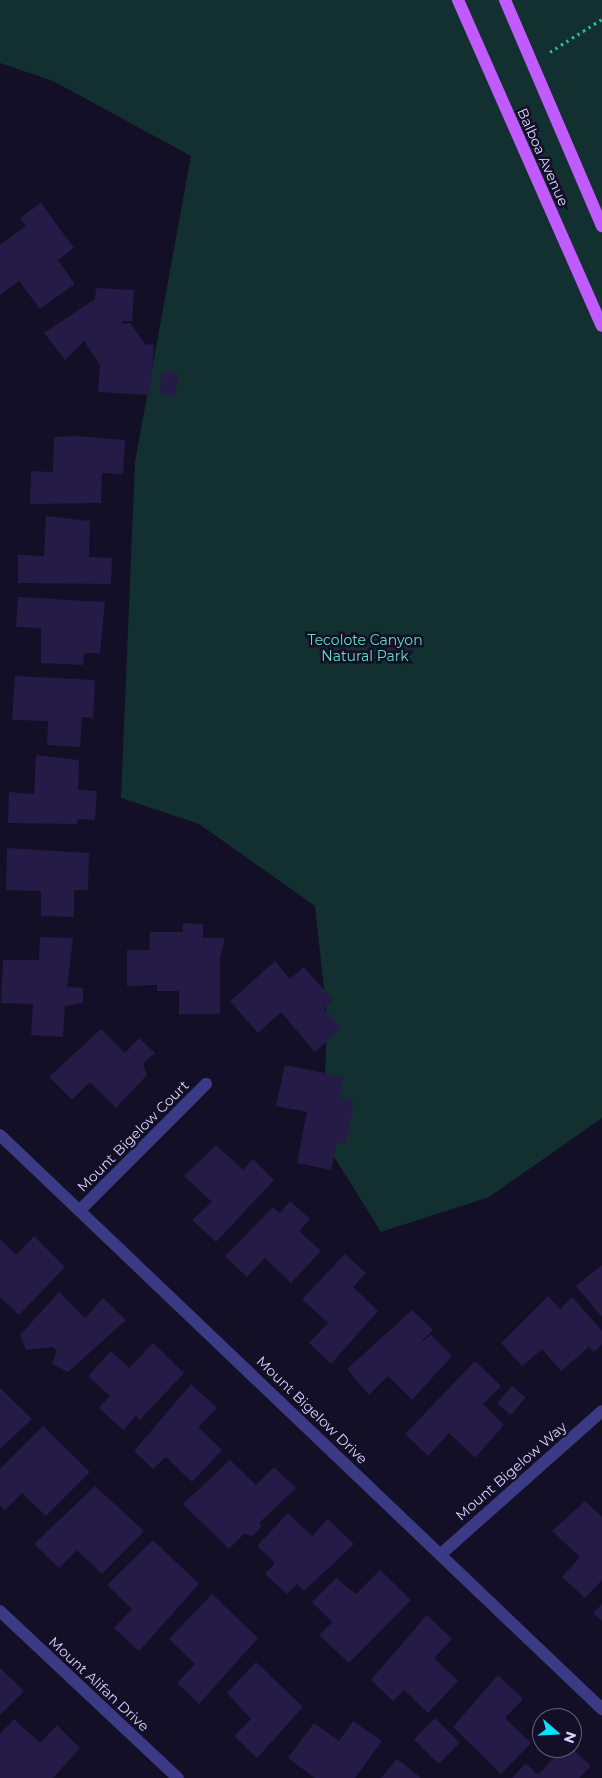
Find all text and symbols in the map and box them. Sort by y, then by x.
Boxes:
street label: Balboa Avenue [514,105,572,209]
park label: Tecolote Canyon Natural Park [307,632,423,664]
street label: Mount Bigelow Court [74,1077,192,1195]
street label: Mount Bigelow Drive [253,1353,371,1467]
street label: Mount Bigelow Way [452,1418,570,1524]
street label: Mount Alifan Drive [46,1633,152,1735]
north arrow [532,1708,582,1758]
text: N [560,1729,581,1746]

